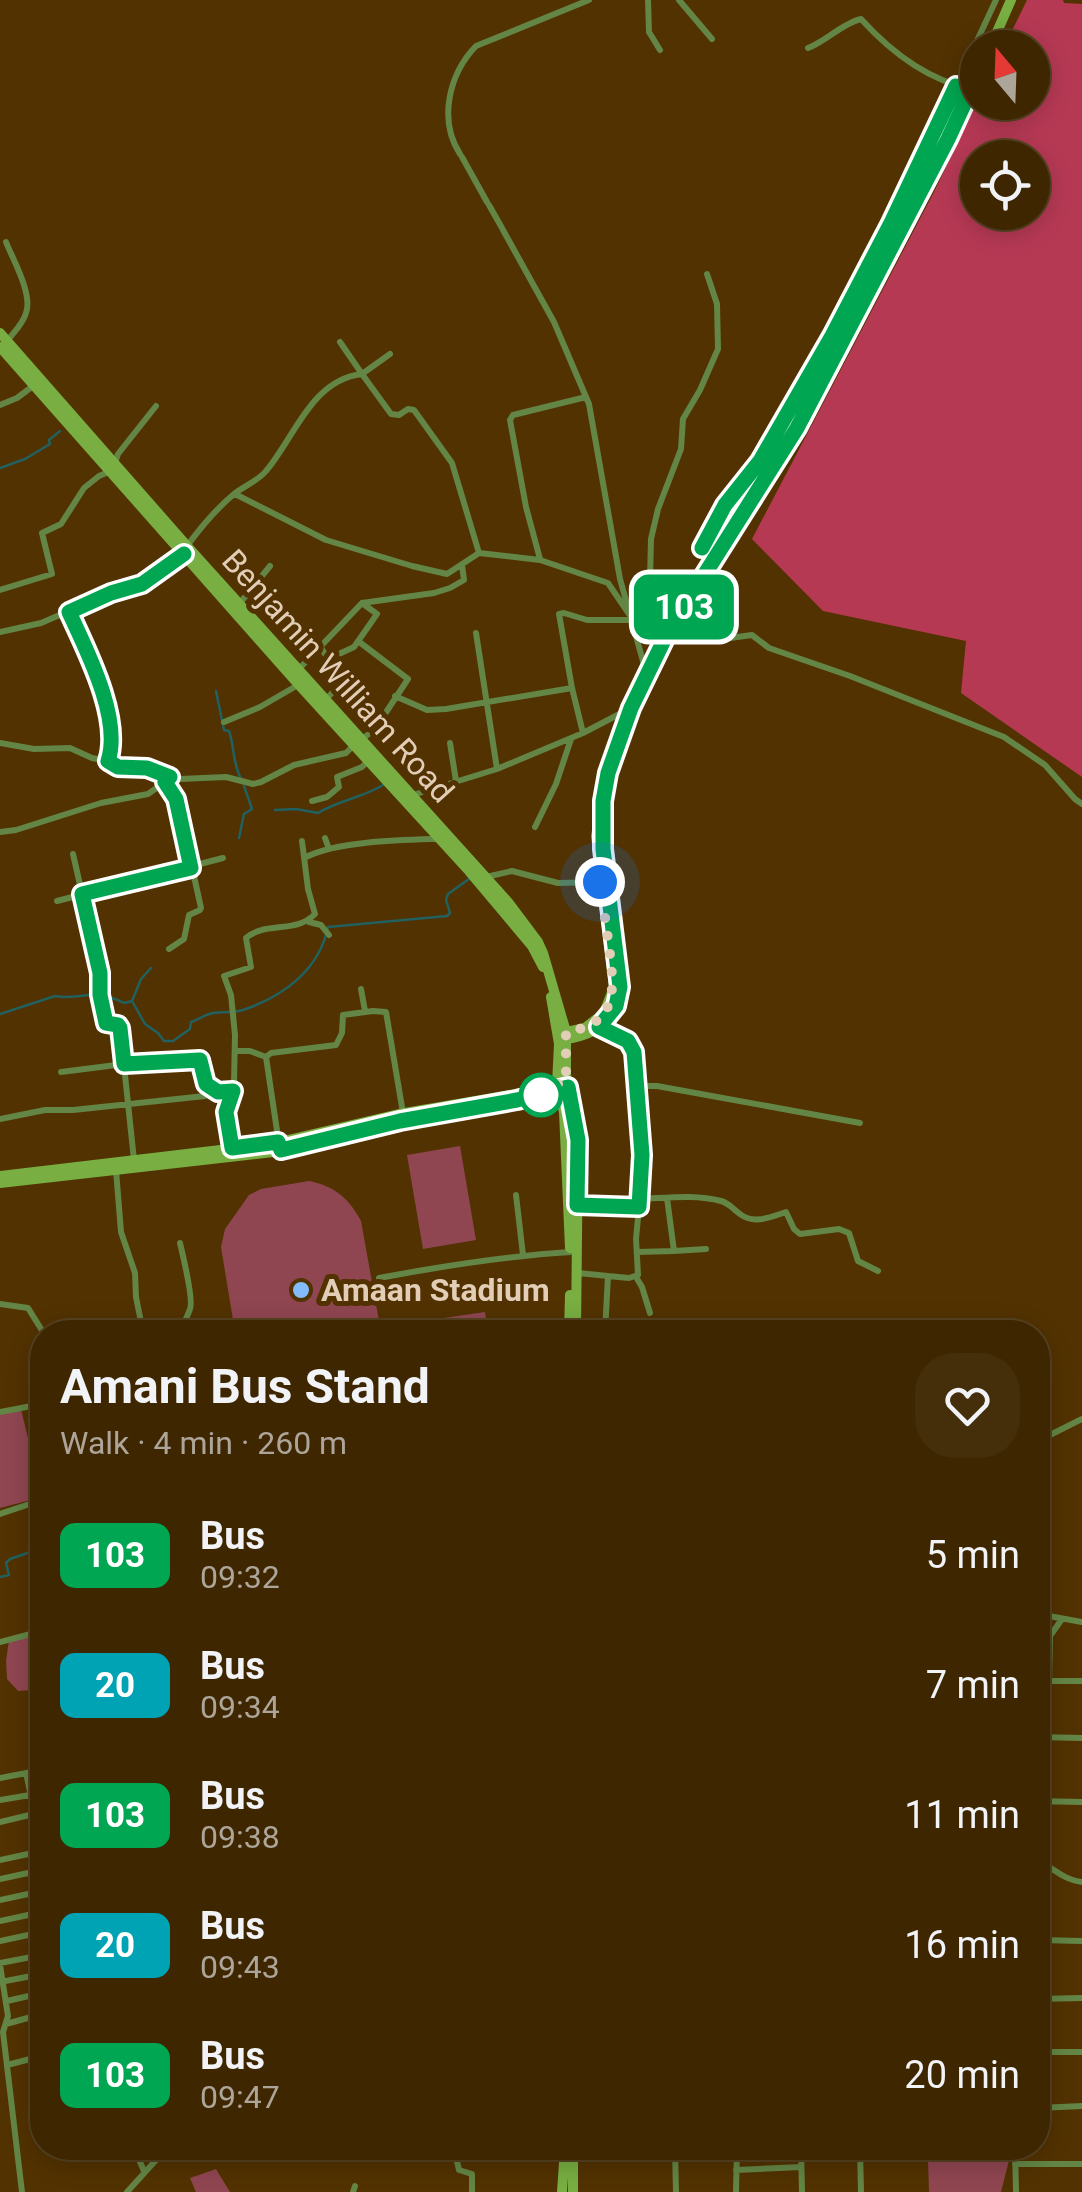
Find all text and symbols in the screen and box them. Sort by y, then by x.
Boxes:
north arrow [960,30,1050,120]
map controls [960,30,1050,230]
button: locate [960,140,1050,230]
street label: Benjamin William Road [214,542,462,810]
line badge: 103 [626,574,742,640]
text: 103 [654,587,714,628]
your location [575,857,625,907]
unlabelled marker [520,1074,562,1116]
place label: Amaan Stadium [321,1271,550,1309]
marker: Amaan Stadium [290,1279,312,1301]
button: heart [915,1353,1020,1458]
text: Amani Bus Stand [60,1358,430,1415]
text: Walk · 4 min · 260 m [60,1424,347,1462]
text: Bus [200,1514,265,1558]
text: 5 min [926,1533,1020,1577]
text: 103 [85,1535,145,1576]
text: 09:32 [200,1558,280,1596]
text: Bus [200,1644,265,1688]
text: 7 min [926,1663,1020,1707]
text: 20 [95,1665,135,1706]
text: 09:34 [200,1688,280,1726]
text: Bus [200,1774,265,1818]
text: 11 min [904,1793,1020,1837]
text: 103 [85,1795,145,1836]
text: 09:38 [200,1818,280,1856]
text: Bus [200,1904,265,1948]
text: 16 min [904,1923,1020,1967]
text: 20 [95,1925,135,1966]
text: 09:43 [200,1948,280,1986]
text: Bus [200,2034,265,2078]
text: 20 min [904,2053,1020,2097]
text: 103 [85,2055,145,2096]
text: 09:47 [200,2078,280,2116]

